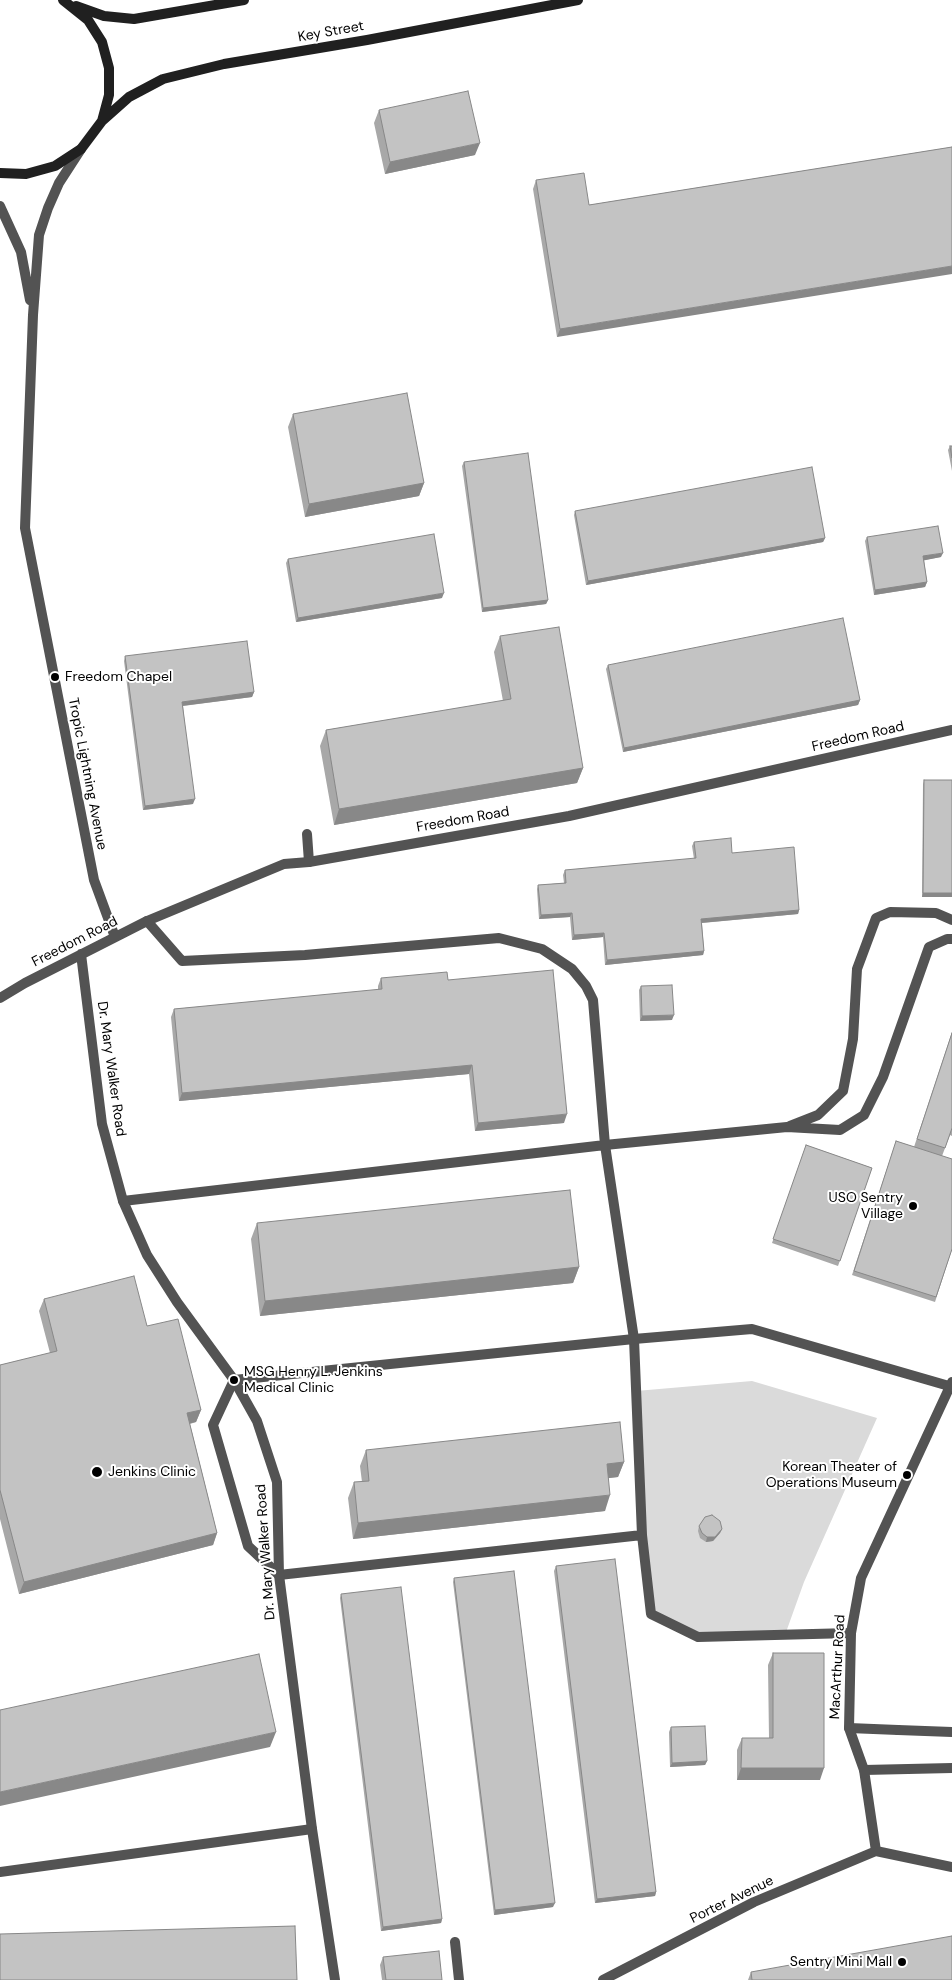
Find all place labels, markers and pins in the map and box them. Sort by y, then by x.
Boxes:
place label: Freedom Chapel [65,669,172,685]
marker: Freedom Chapel [49,671,61,683]
place label: USO Sentry Village [829,1190,903,1222]
marker: USO Sentry Village [907,1200,919,1212]
place label: MSG Henry L. Jenkins Medical Clinic [244,1364,383,1396]
marker: MSG Henry L. Jenkins Medical Clinic [228,1374,240,1386]
place label: Korean Theater of Operations Museum [766,1459,897,1491]
place label: Jenkins Clinic [108,1464,196,1480]
marker: Jenkins Clinic [90,1465,104,1479]
marker: Korean Theater of Operations Museum [901,1469,913,1481]
place label: Sentry Mini Mall [790,1954,892,1970]
marker: Sentry Mini Mall [896,1956,908,1968]

